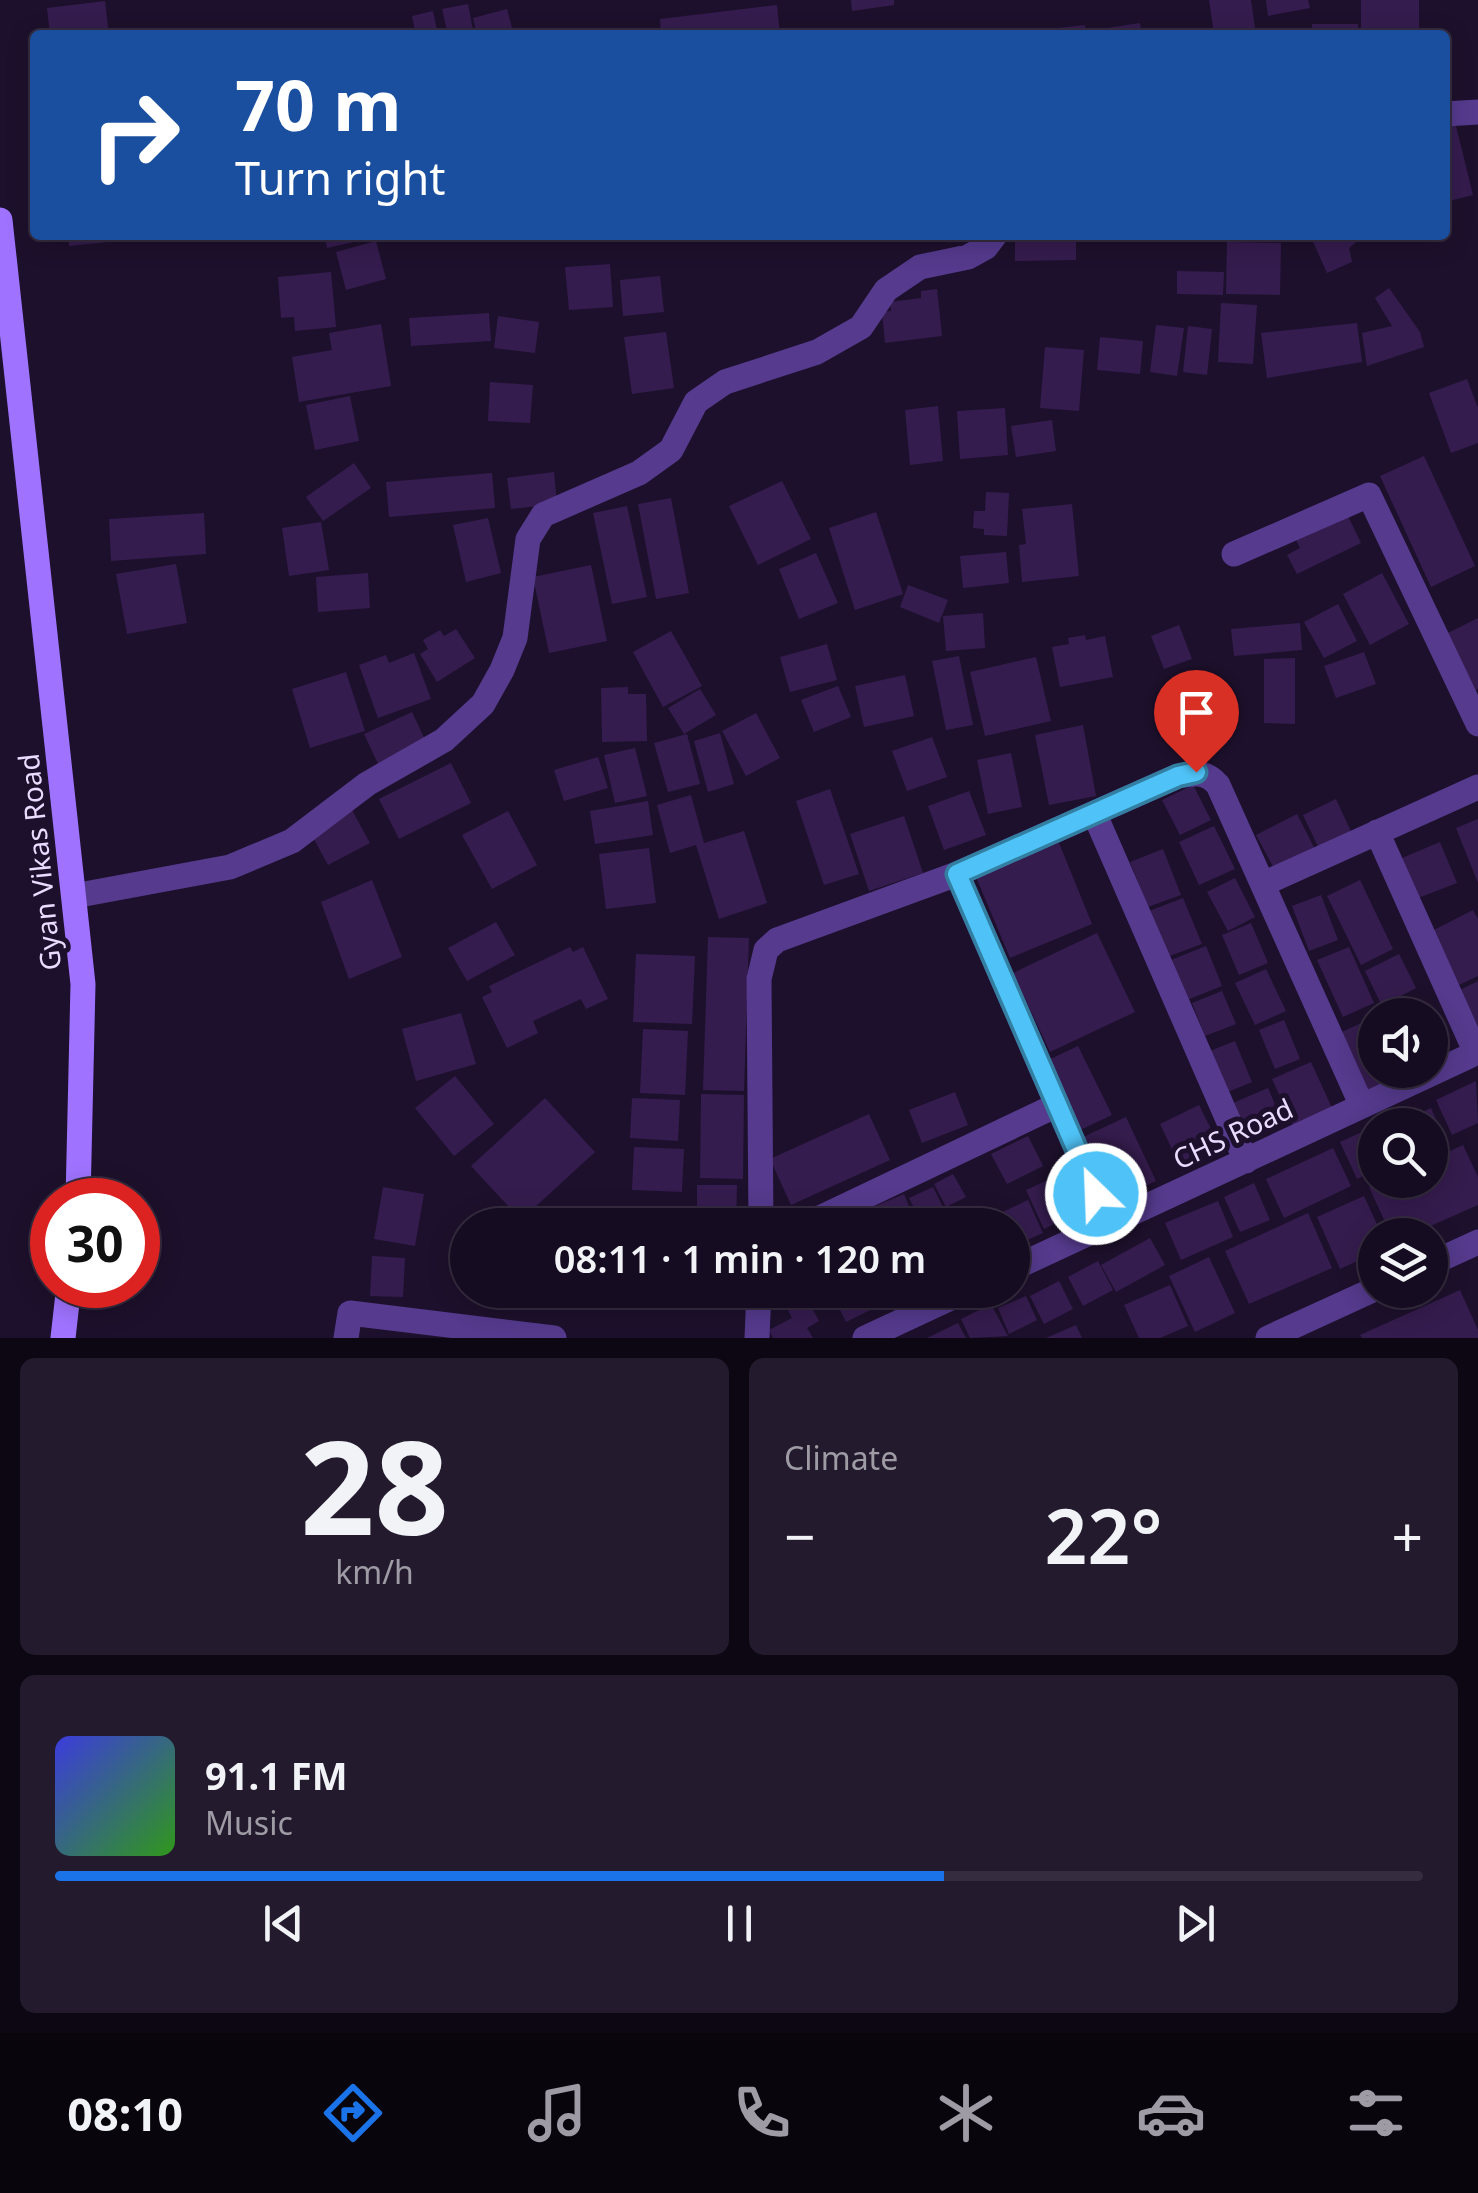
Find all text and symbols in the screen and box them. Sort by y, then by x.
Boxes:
text: 70 m [235,56,402,152]
icon: right [70,70,200,200]
text: Turn right [235,147,446,208]
pin [1154,670,1239,773]
icon: arrive [1169,685,1224,740]
street label: Gyan Vikas Road [9,752,69,972]
map controls [1358,998,1448,1308]
button: sound [1358,998,1448,1088]
street label: CHS Road [1166,1089,1299,1177]
button: search [1358,1108,1448,1198]
position arrow [1044,1142,1148,1246]
speed limit sign: 30 [30,1178,160,1308]
button: layers [1358,1218,1448,1308]
text: 08:11 · 1 min · 120 m [554,1232,926,1284]
text: 28 [300,1396,449,1573]
text: Climate [784,1436,898,1479]
text: 22° [1045,1484,1162,1586]
text: − [784,1498,815,1573]
text: + [1392,1498,1423,1573]
text: km/h [335,1550,414,1593]
text: 91.1 FM [205,1749,347,1801]
text: Music [205,1801,293,1844]
icon: previous [256,1896,311,1951]
icon: pause [712,1896,767,1951]
icon: next [1168,1896,1223,1951]
icon: directions [318,2078,388,2148]
icon: music [522,2078,592,2148]
icon: phone [727,2078,797,2148]
icon: climate [931,2078,1001,2148]
icon: car [1136,2078,1206,2148]
icon: filters [1341,2078,1411,2148]
text: 08:10 [67,2083,183,2144]

